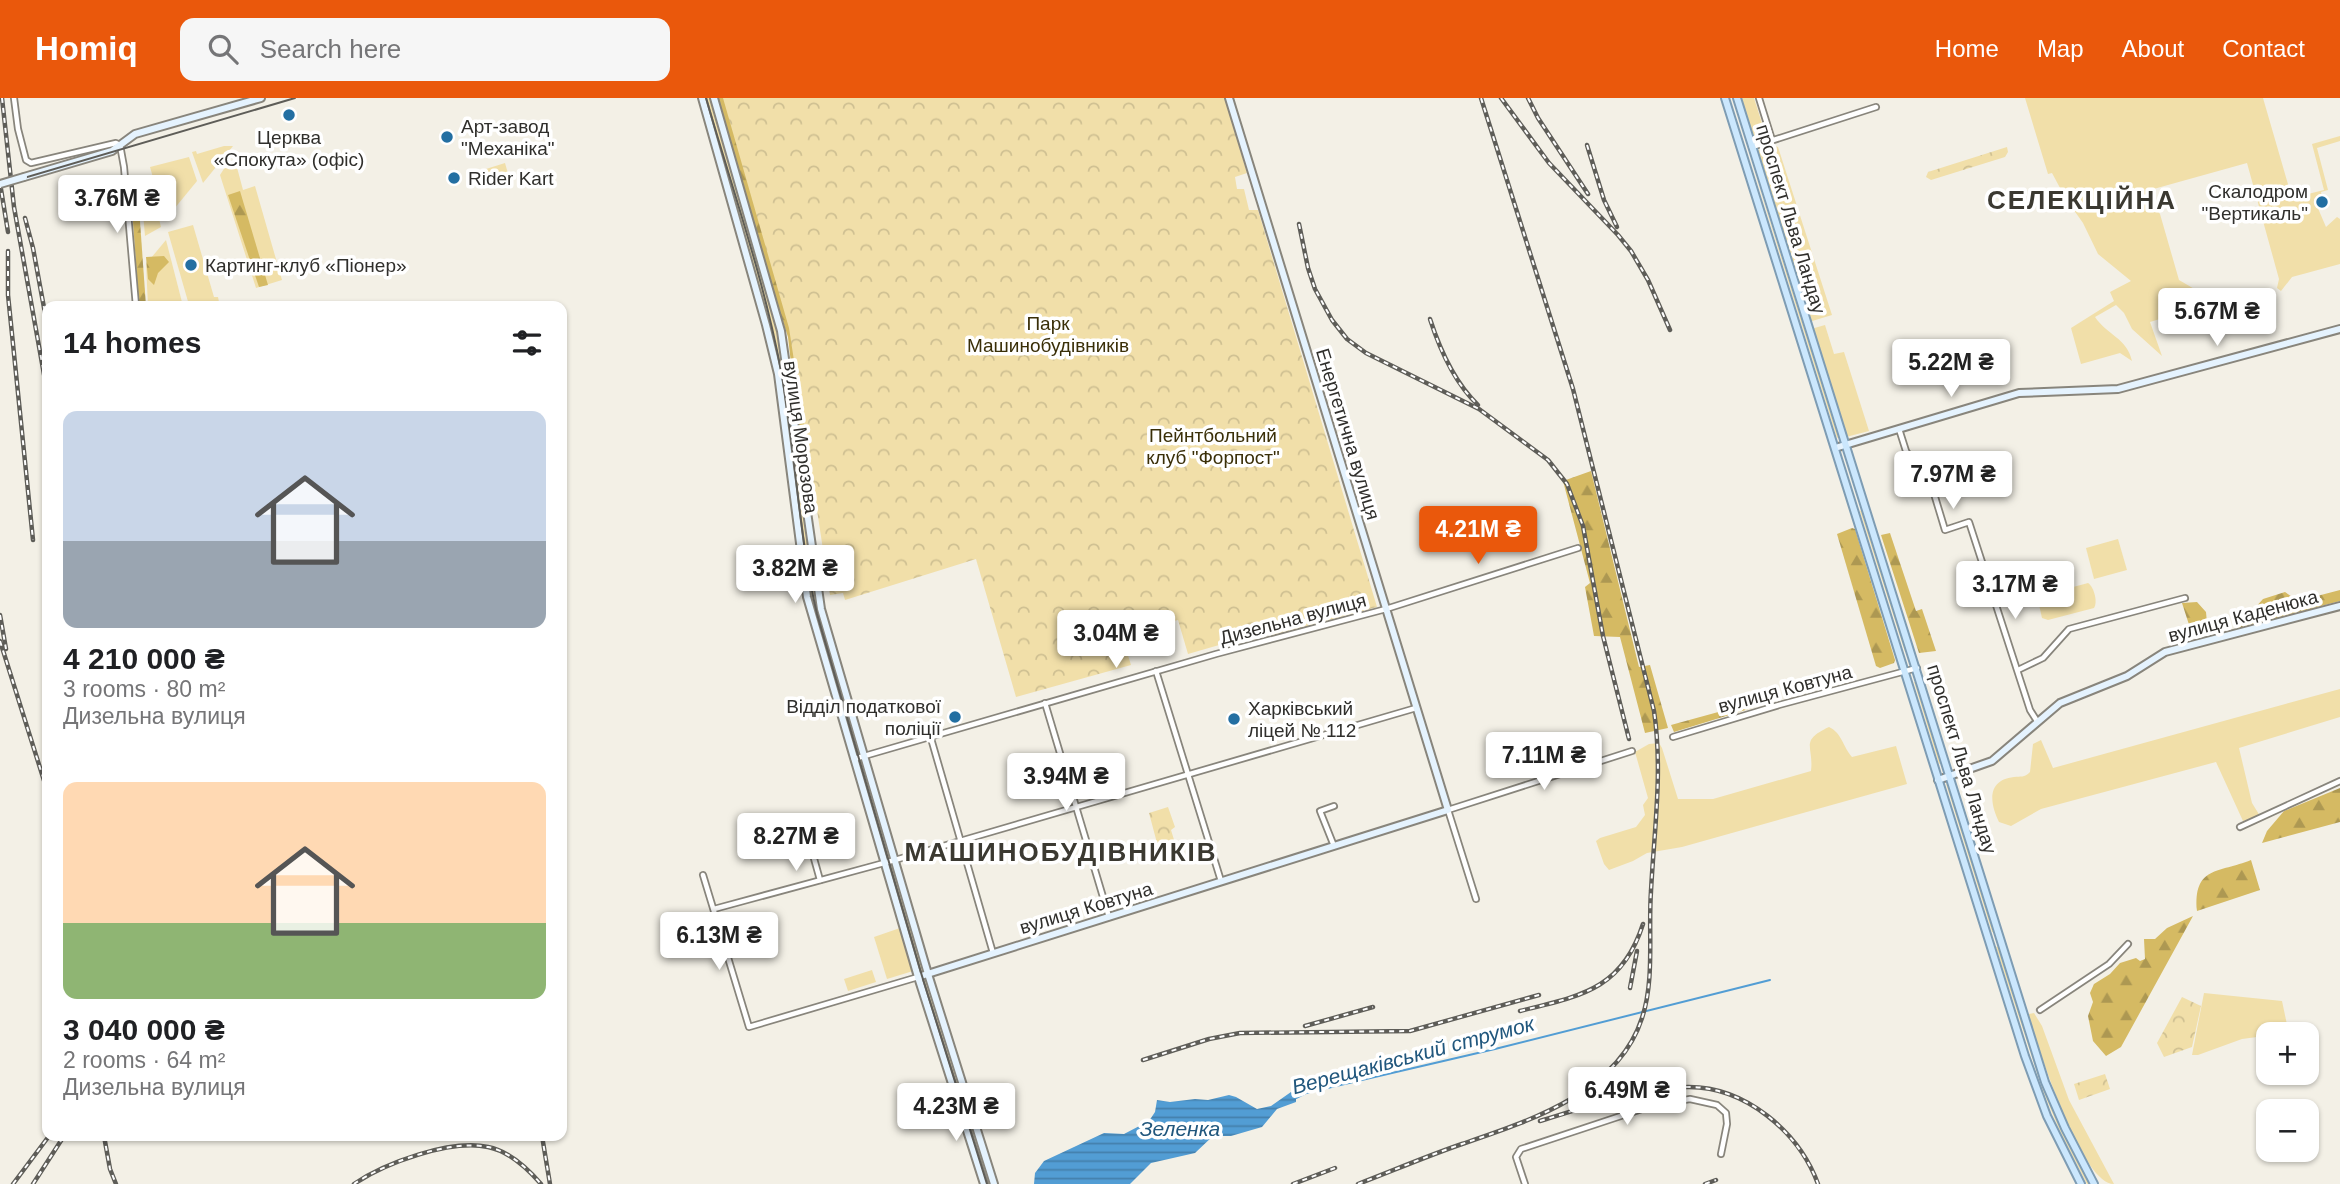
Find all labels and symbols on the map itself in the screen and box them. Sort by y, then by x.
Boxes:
marker: Церква «Спокута» (офіс) [281,107,297,123]
place label: Арт-завод "Механіка" [461,116,555,159]
street label: проспект Льва Ландау [1752,122,1830,317]
place label: Церква «Спокута» (офіс) [214,127,364,170]
marker: Арт-завод "Механіка" [439,129,455,145]
place label: Rider Kart [468,168,554,189]
marker: Rider Kart [446,170,462,186]
pin: 3.76M ₴ [52,176,182,235]
place label: Скалодром "Вертикаль" [2202,181,2308,224]
district label: СЕЛЕКЦІЙНА [1987,185,2177,215]
marker: Скалодром "Вертикаль" [2314,194,2330,210]
place label: Картинг-клуб «Піонер» [205,255,407,276]
marker: Картинг-клуб «Піонер» [183,257,199,273]
pin: 5.67M ₴ [2152,288,2282,348]
park label: Парк Машинобудівників [967,313,1129,356]
pin: 5.22M ₴ [1886,340,2016,399]
street label: Енергетична вулиця [1312,346,1384,522]
street label: вулиця Морозова [780,359,822,515]
park label: Пейнтбольний клуб "Форпост" [1146,425,1280,468]
pin: 7.97M ₴ [1888,452,2018,511]
pin: 4.21M ₴ [1413,506,1543,566]
pin: 3.82M ₴ [730,546,860,605]
pin: 3.17M ₴ [1950,561,2080,621]
street label: вулиця Каденюка [2166,586,2321,646]
street label: Дизельна вулиця [1217,589,1369,649]
pin: 3.04M ₴ [1051,610,1181,670]
street label: вулиця Ковтуна [1716,661,1855,717]
street label: проспект Льва Ландау [1923,662,2001,857]
place label: Відділ податкової поліції [786,696,942,739]
place label: Харківський ліцей № 112 [1248,698,1356,741]
marker: Відділ податкової поліції [947,709,963,725]
marker: Харківський ліцей № 112 [1226,711,1242,727]
pin: 7.11M ₴ [1479,732,1609,792]
pin: 3.94M ₴ [1001,754,1131,813]
pin: 8.27M ₴ [731,814,861,873]
district label: МАШИНОБУДІВНИКІВ [905,837,1218,867]
street label: вулиця Ковтуна [1017,878,1155,938]
pin: 6.13M ₴ [654,912,784,972]
water label: Верещаківський струмок [1289,1011,1538,1098]
pin: 6.49M ₴ [1562,1068,1692,1127]
pin: 4.23M ₴ [891,1084,1021,1143]
water label: Зеленка [1140,1117,1220,1140]

